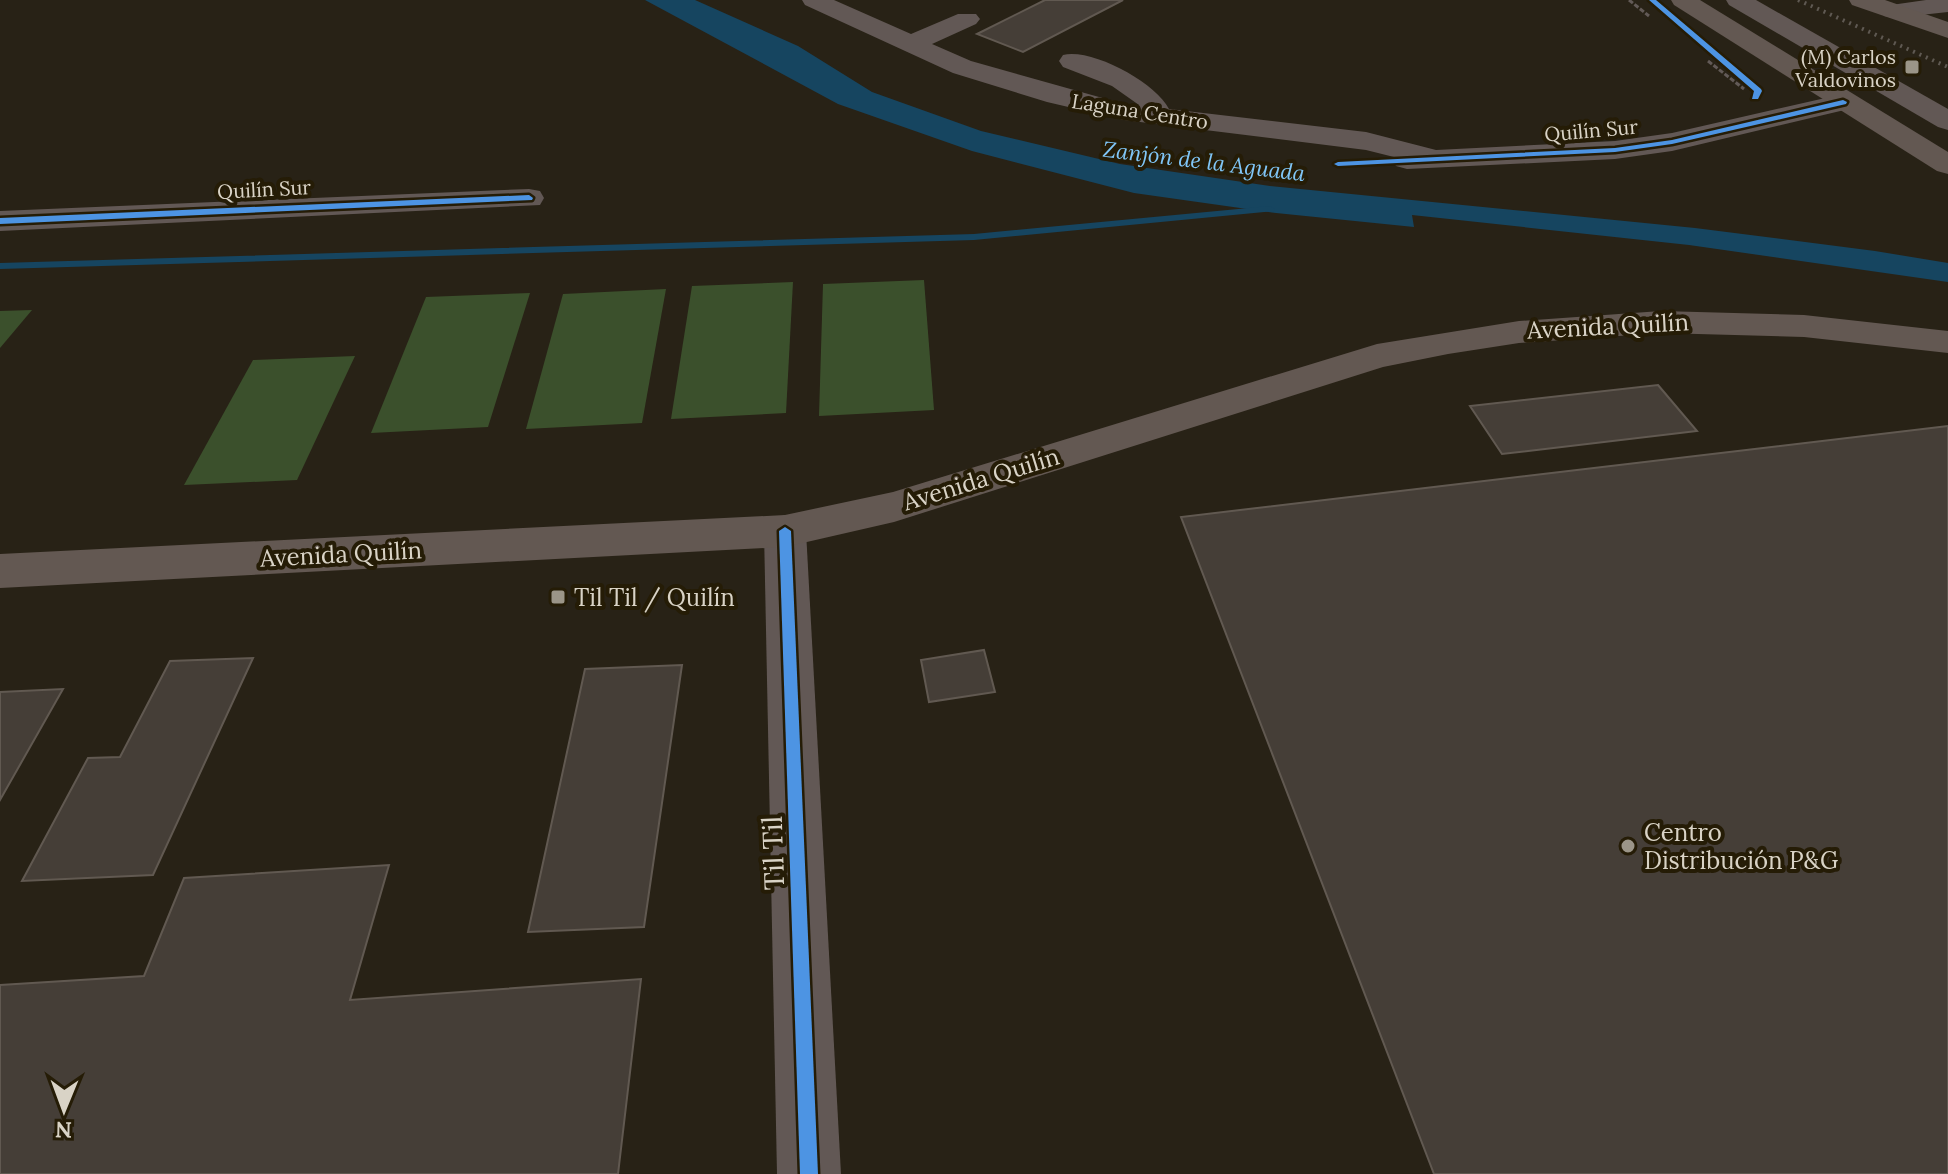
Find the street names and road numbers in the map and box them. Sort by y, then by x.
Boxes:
street label: Laguna Centro [1070,88,1210,134]
street label: Quilín Sur [1543,113,1639,147]
street label: Quilín Sur [217,174,312,204]
street label: Avenida Quilín [1525,306,1690,346]
street label: Avenida Quilín [898,441,1063,518]
street label: Avenida Quilín [258,534,423,574]
street label: Til Til [754,815,792,891]

